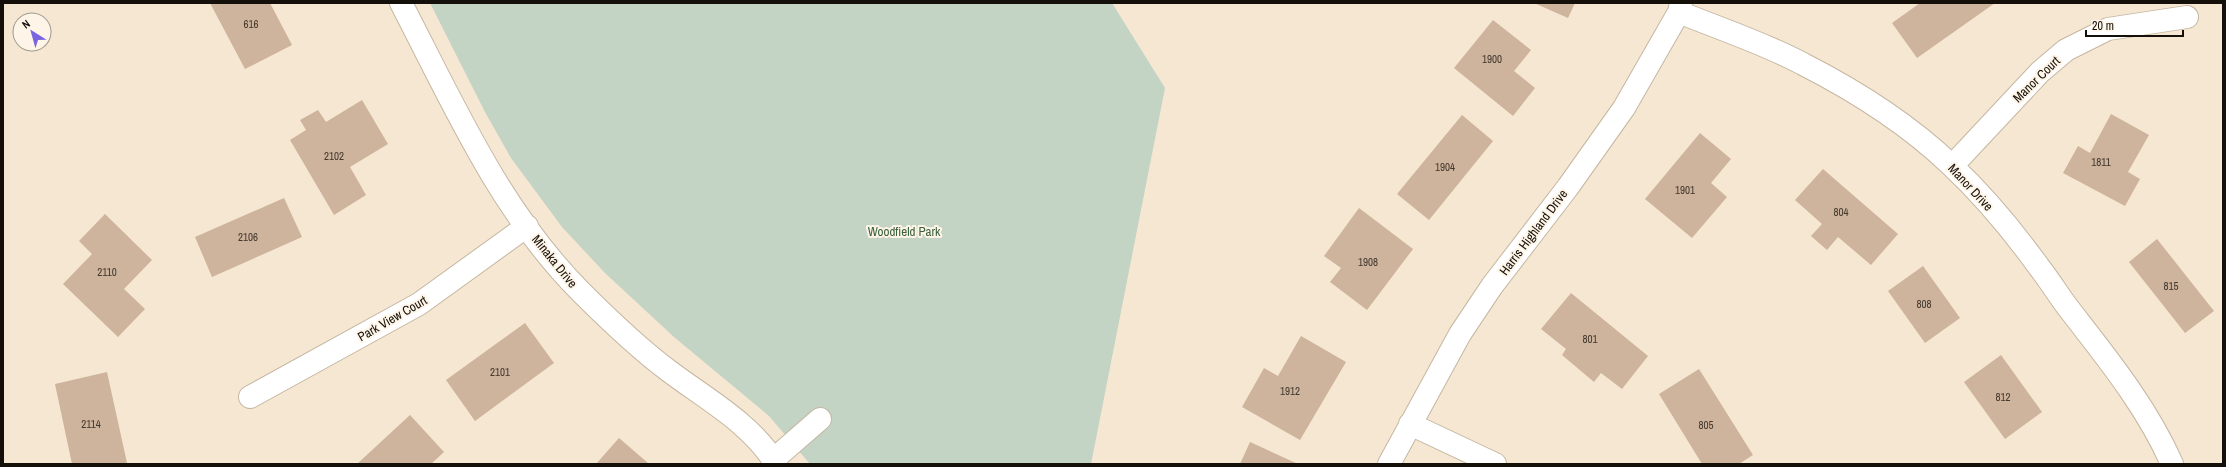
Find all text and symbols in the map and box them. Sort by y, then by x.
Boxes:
north arrow [12,12,52,52]
scale bar [2086,12,2183,38]
text: N [19,16,33,32]
house number: 616 [243,17,259,31]
text: 20 m [2092,18,2114,34]
house number: 1900 [1482,52,1502,66]
street label: Manor Court [2009,53,2064,106]
house number: 2102 [324,149,344,163]
house number: 1811 [2091,155,2111,169]
house number: 1904 [1435,160,1455,174]
street label: Manor Drive [1944,160,1997,215]
house number: 1901 [1675,183,1695,197]
street label: Harris Highland Drive [1496,186,1571,279]
house number: 804 [1833,205,1849,219]
park label: Woodfield Park [868,223,941,240]
house number: 2106 [238,230,258,244]
street label: Minaka Drive [528,231,581,291]
house number: 1908 [1358,255,1378,269]
house number: 2110 [97,265,117,279]
house number: 815 [2163,279,2179,293]
street label: Park View Court [354,292,430,345]
house number: 808 [1916,297,1932,311]
house number: 801 [1582,332,1598,346]
house number: 2101 [490,365,510,379]
house number: 1912 [1280,384,1300,398]
house number: 812 [1995,390,2011,404]
house number: 2114 [81,417,101,431]
house number: 805 [1698,418,1714,432]

